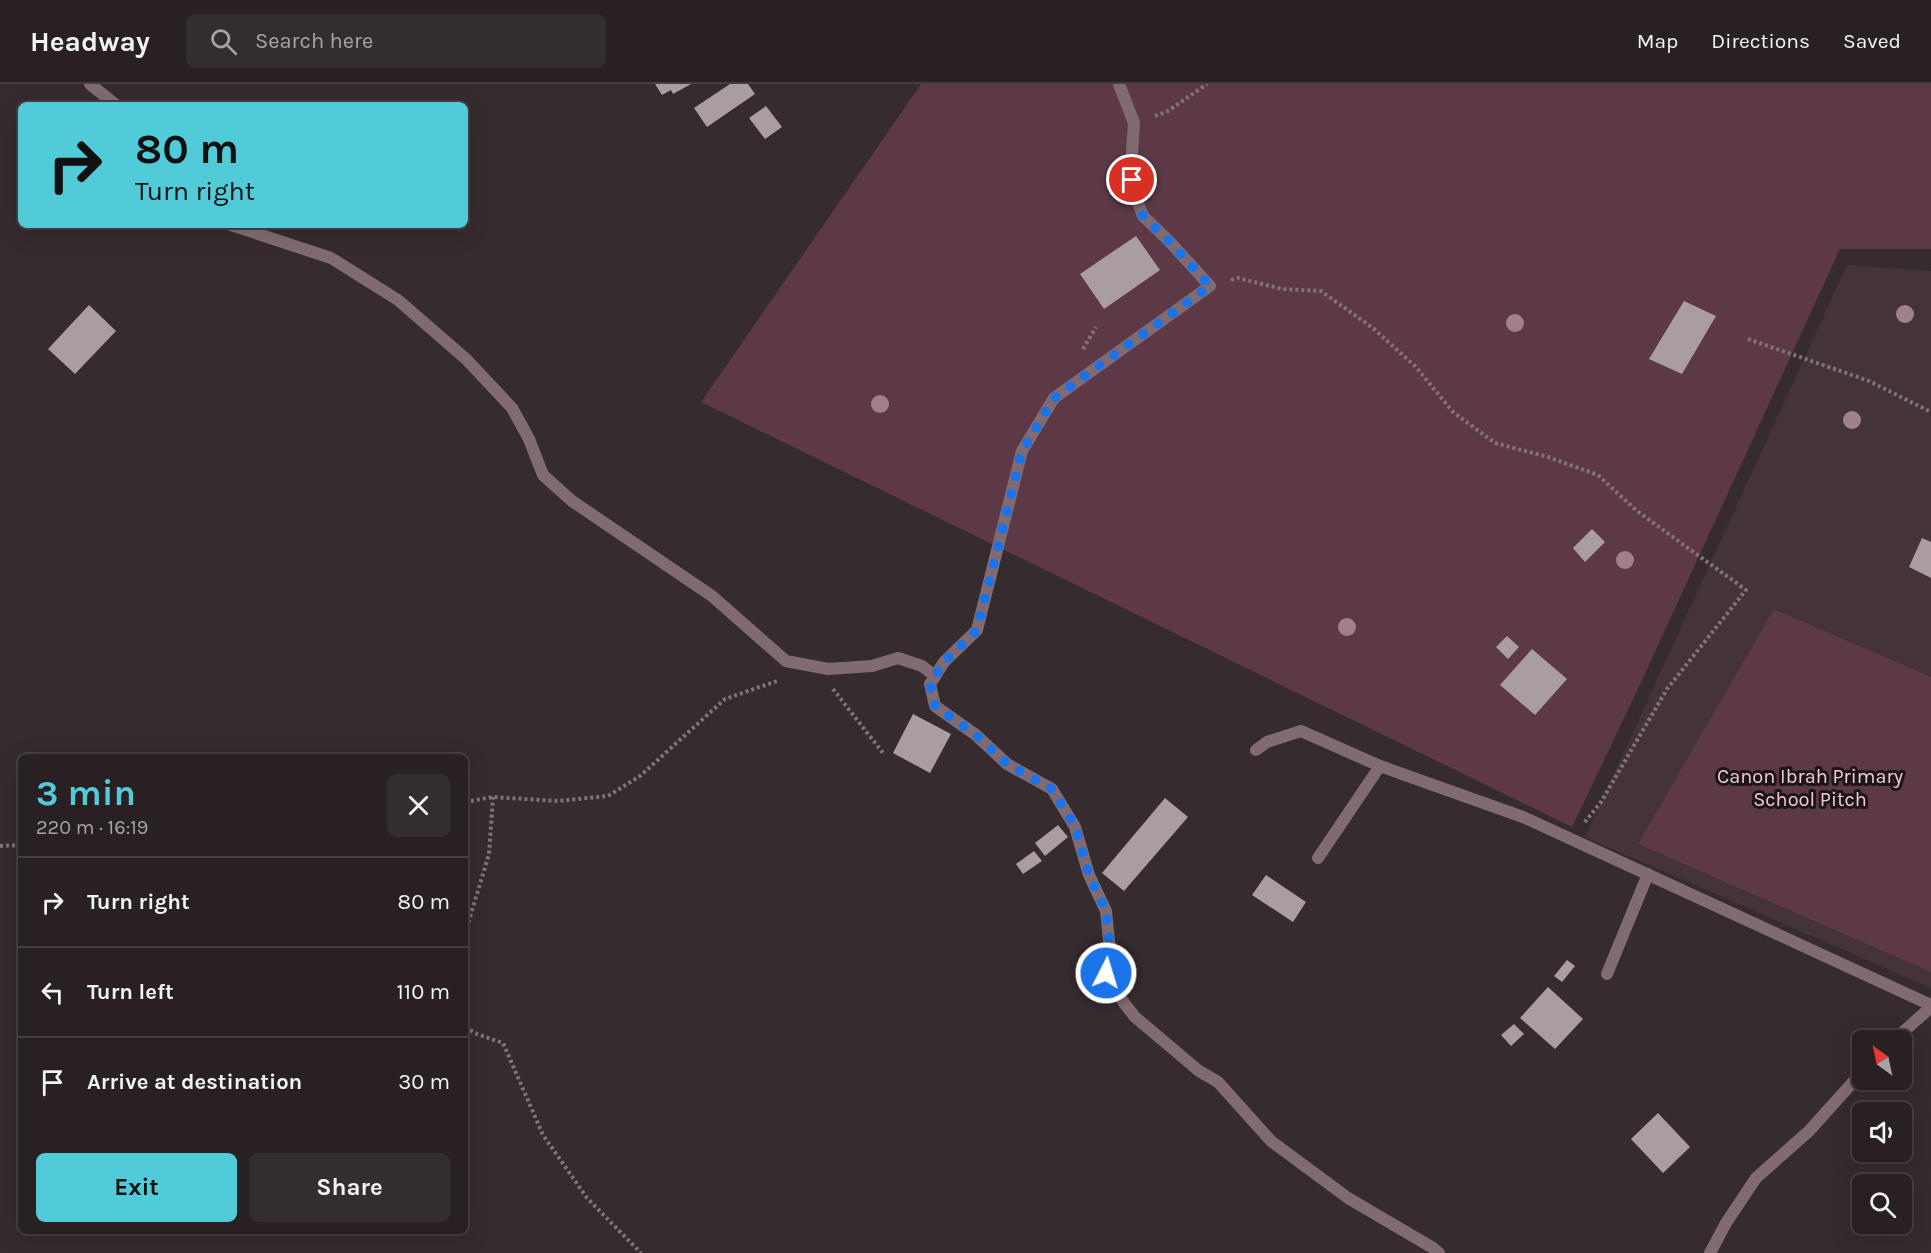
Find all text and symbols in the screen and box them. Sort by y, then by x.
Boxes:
search box [186,14,606,68]
text: Headway [30,25,150,58]
icon: search [207,25,240,58]
text: Search here [255,28,373,54]
text: Map [1637,29,1678,53]
text: Directions [1711,29,1810,53]
text: Saved [1843,29,1901,53]
text: 80 m [135,124,239,174]
icon: right [36,126,114,204]
pin [1106,154,1157,205]
icon: arrive [1115,163,1148,196]
text: Turn right [135,175,255,207]
park label: Canon Ibrah Primary School Pitch [1717,765,1903,811]
text: 3 min [36,772,136,814]
button: close [387,774,450,837]
text: 220 m · 16:19 [36,816,148,839]
icon: right [36,886,69,919]
text: Turn right [87,889,190,915]
text: 80 m [398,889,450,915]
position arrow [1074,941,1138,1005]
icon: left [36,976,69,1009]
text: Turn left [87,979,174,1005]
text: 110 m [397,979,450,1005]
north arrow [1852,1030,1912,1090]
map controls [1852,1030,1912,1234]
icon: arrive [36,1066,69,1099]
text: Arrive at destination [87,1069,302,1095]
text: 30 m [398,1069,450,1095]
button: sound [1852,1102,1912,1162]
button: Exit [36,1153,237,1222]
button: Share [249,1153,450,1222]
button: search [1852,1174,1912,1234]

